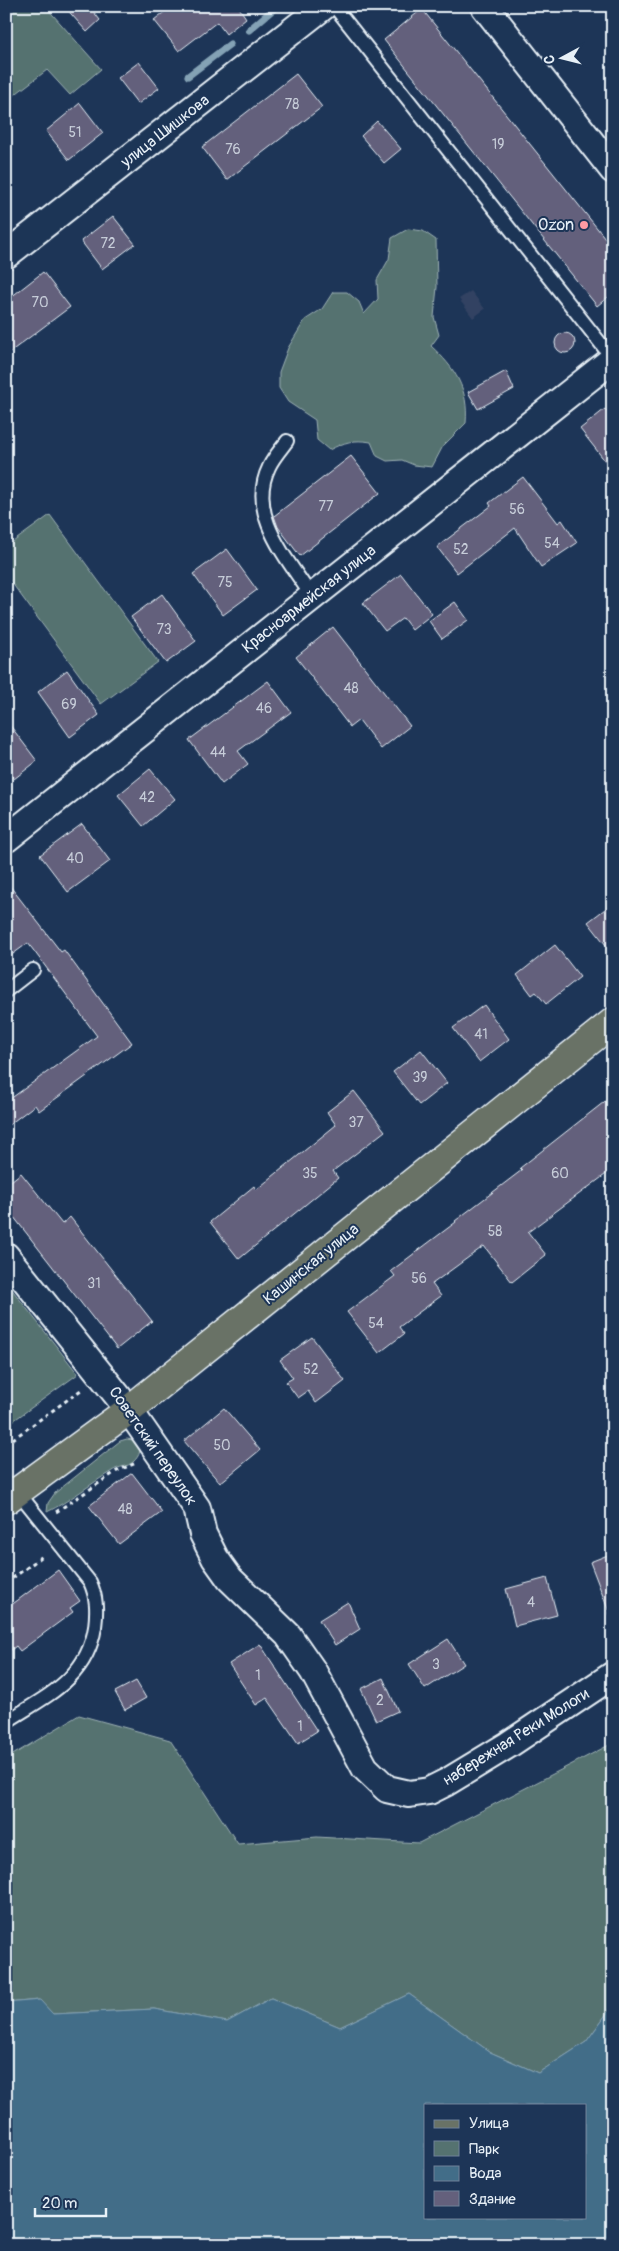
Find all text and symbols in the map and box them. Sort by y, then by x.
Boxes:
north arrow [536,32,586,82]
text: С [541,54,559,65]
street label: улица Шишкова [116,90,213,172]
house number: 78 [285,96,299,113]
house number: 51 [68,124,82,141]
house number: 19 [492,136,504,153]
house number: 76 [225,141,241,158]
place label: Ozon [538,215,574,235]
marker: Ozon [578,219,590,231]
house number: 72 [100,235,116,252]
house number: 70 [32,294,48,311]
house number: 77 [319,498,334,515]
house number: 56 [509,501,525,518]
house number: 54 [544,535,560,552]
street label: Красноармейская улица [238,540,380,658]
house number: 52 [453,541,469,558]
house number: 75 [218,574,233,591]
house number: 73 [156,621,172,638]
house number: 48 [343,680,359,697]
house number: 69 [61,696,77,713]
house number: 46 [256,700,272,717]
house number: 44 [210,744,226,761]
house number: 42 [139,789,155,806]
house number: 40 [66,850,84,867]
house number: 41 [474,1026,488,1043]
house number: 39 [412,1069,428,1086]
house number: 37 [348,1114,364,1131]
house number: 35 [302,1165,318,1182]
house number: 60 [551,1165,569,1182]
street label: Кашинская улица [259,1219,363,1309]
house number: 58 [488,1223,502,1240]
house number: 56 [411,1270,427,1287]
house number: 31 [87,1275,101,1292]
house number: 54 [368,1315,384,1332]
house number: 52 [303,1361,319,1378]
street label: Советский переулок [105,1383,201,1509]
house number: 50 [213,1437,231,1454]
house number: 48 [117,1501,133,1518]
house number: 4 [527,1594,535,1611]
house number: 3 [432,1656,440,1673]
house number: 1 [255,1667,261,1684]
street label: набережная Реки Мологи [439,1684,593,1790]
house number: 2 [376,1692,384,1709]
house number: 1 [297,1718,303,1735]
legend [424,2104,586,2218]
text: Улица [469,2114,509,2133]
text: Парк [469,2140,500,2159]
text: Вода [469,2164,502,2183]
scale bar [35,2186,106,2218]
text: Здание [469,2190,516,2209]
text: 20 m [42,2194,77,2213]

